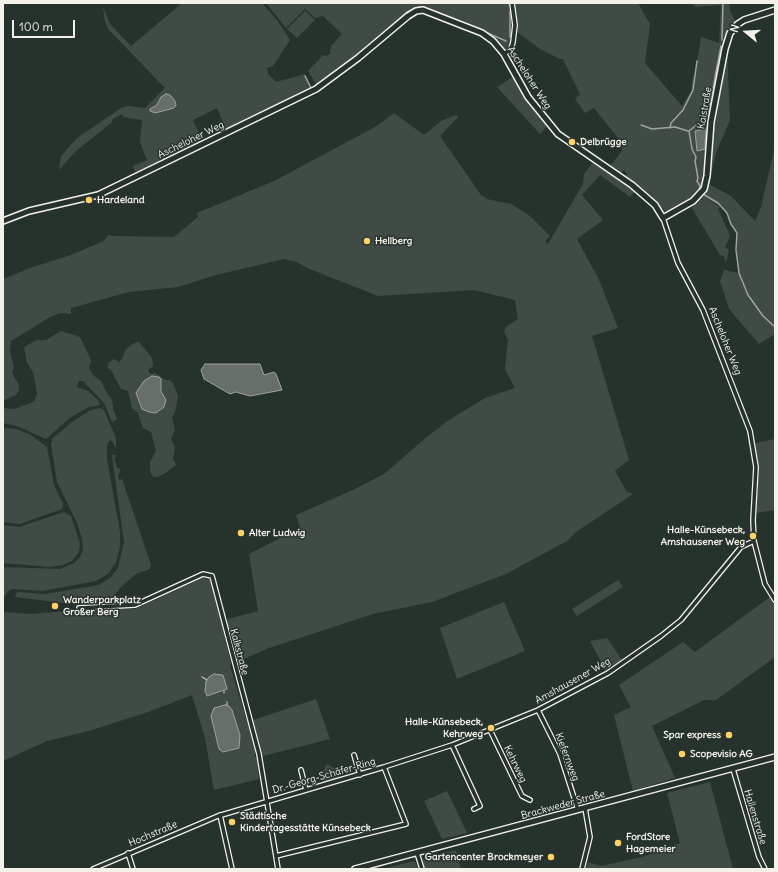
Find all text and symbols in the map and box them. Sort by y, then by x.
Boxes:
scale bar [14,12,77,38]
north arrow [726,12,766,52]
text: 100 m [19,19,53,34]
text: N [727,23,742,34]
street label: Ascheloher Weg [504,44,554,112]
street label: Kaistraße [695,86,715,130]
street label: Ascheloher Weg [156,119,226,161]
place label: Delbrügge [580,136,627,148]
marker: Delbrügge [567,137,577,147]
place label: Hardeland [97,194,145,206]
marker: Hardeland [84,195,94,205]
place label: Hellberg [375,235,412,247]
marker: Hellberg [362,236,372,246]
street label: Ascheloher Weg [706,305,744,377]
place label: Halle-Künsebeck, Amshausener Weg [661,524,745,548]
place label: Alter Ludwig [249,527,305,539]
marker: Alter Ludwig [236,528,246,538]
marker: Halle-Künsebeck, Amshausener Weg [748,531,758,541]
place label: Wanderparkplatz Großer Berg [63,594,141,618]
marker: Wanderparkplatz Großer Berg [50,601,60,611]
street label: Kalkstraße [227,627,251,677]
street label: Amshausener Weg [533,655,613,707]
place label: Halle-Künsebeck, Kehrweg [405,716,483,740]
marker: Halle-Künsebeck, Kehrweg [486,723,496,733]
place label: Spar express [663,729,721,741]
marker: Spar express [724,730,734,740]
street label: Kiefernweg [552,731,582,783]
street label: Kehrweg [501,743,529,785]
place label: Scopevisio AG [690,748,753,760]
marker: Scopevisio AG [677,749,687,759]
street label: Dr.-Georg-Schäfer-Ring [271,755,377,797]
street label: Brackweder Straße [520,788,606,822]
street label: Hallenstraße [741,788,769,846]
place label: Städtische Kindertagesstätte Künsebeck [240,810,371,834]
marker: Städtische Kindertagesstätte Künsebeck [227,817,237,827]
street label: Hochstraße [127,818,179,850]
place label: FordStore Hagemeier [626,831,676,854]
marker: FordStore Hagemeier [613,838,623,848]
place label: Gartencenter Brockmeyer [425,851,543,863]
marker: Gartencenter Brockmeyer [546,852,556,862]

